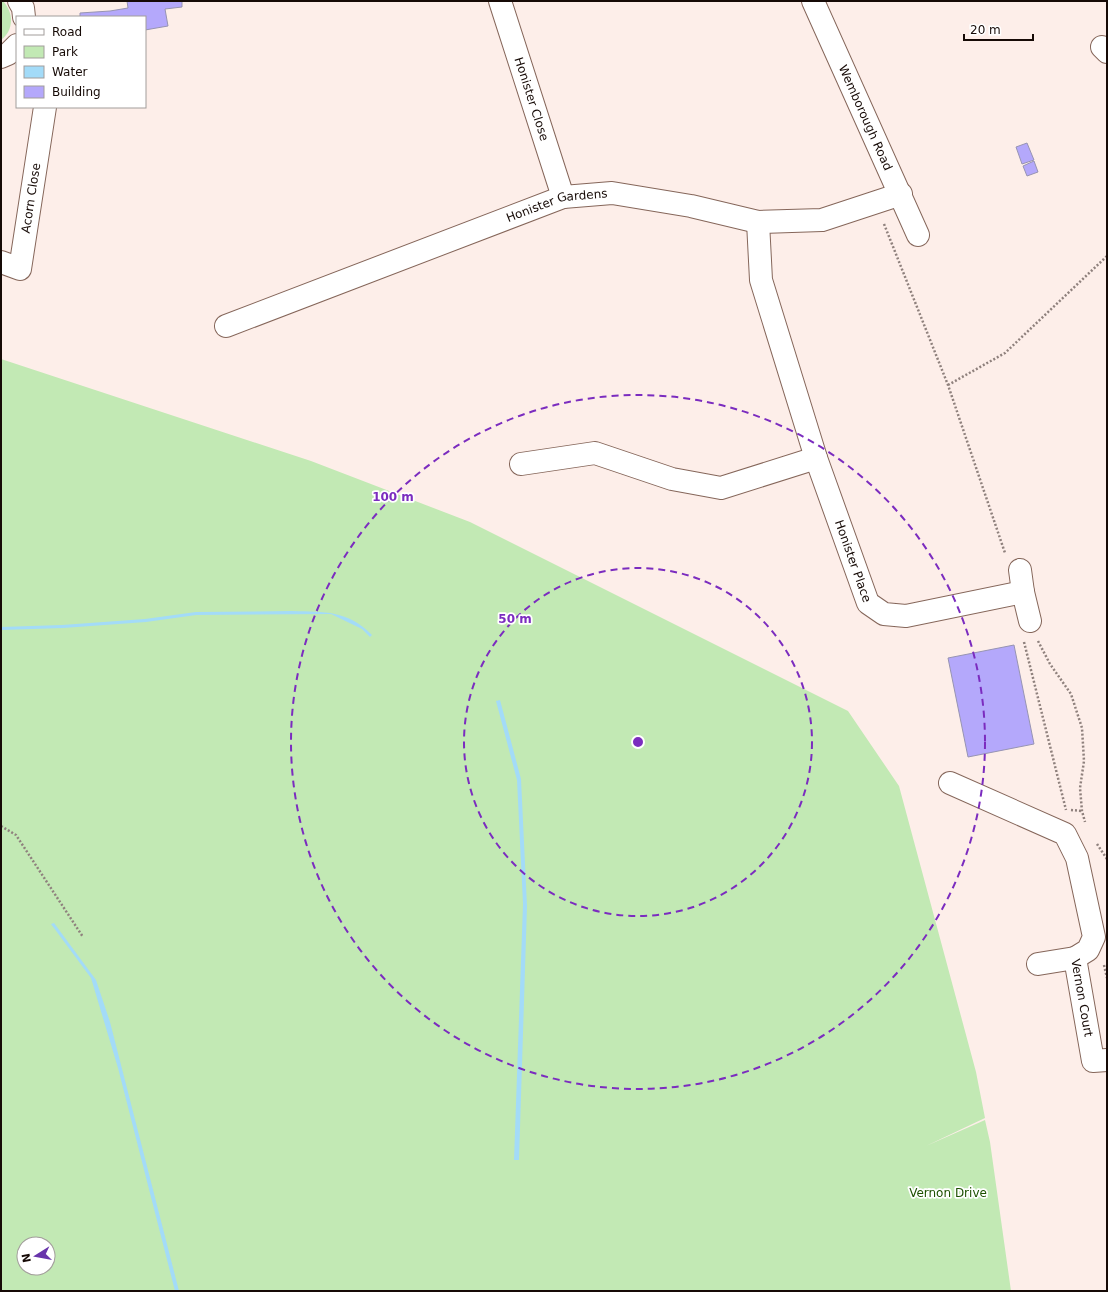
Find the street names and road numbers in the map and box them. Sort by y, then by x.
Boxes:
street label: Honister Close [512,55,552,143]
street label: Wemborough Road [836,63,895,173]
street label: Acorn Close [19,162,43,234]
street label: Honister Gardens [504,186,608,225]
street label: Honister Place [832,518,874,604]
street label: Vernon Court [1068,958,1096,1038]

